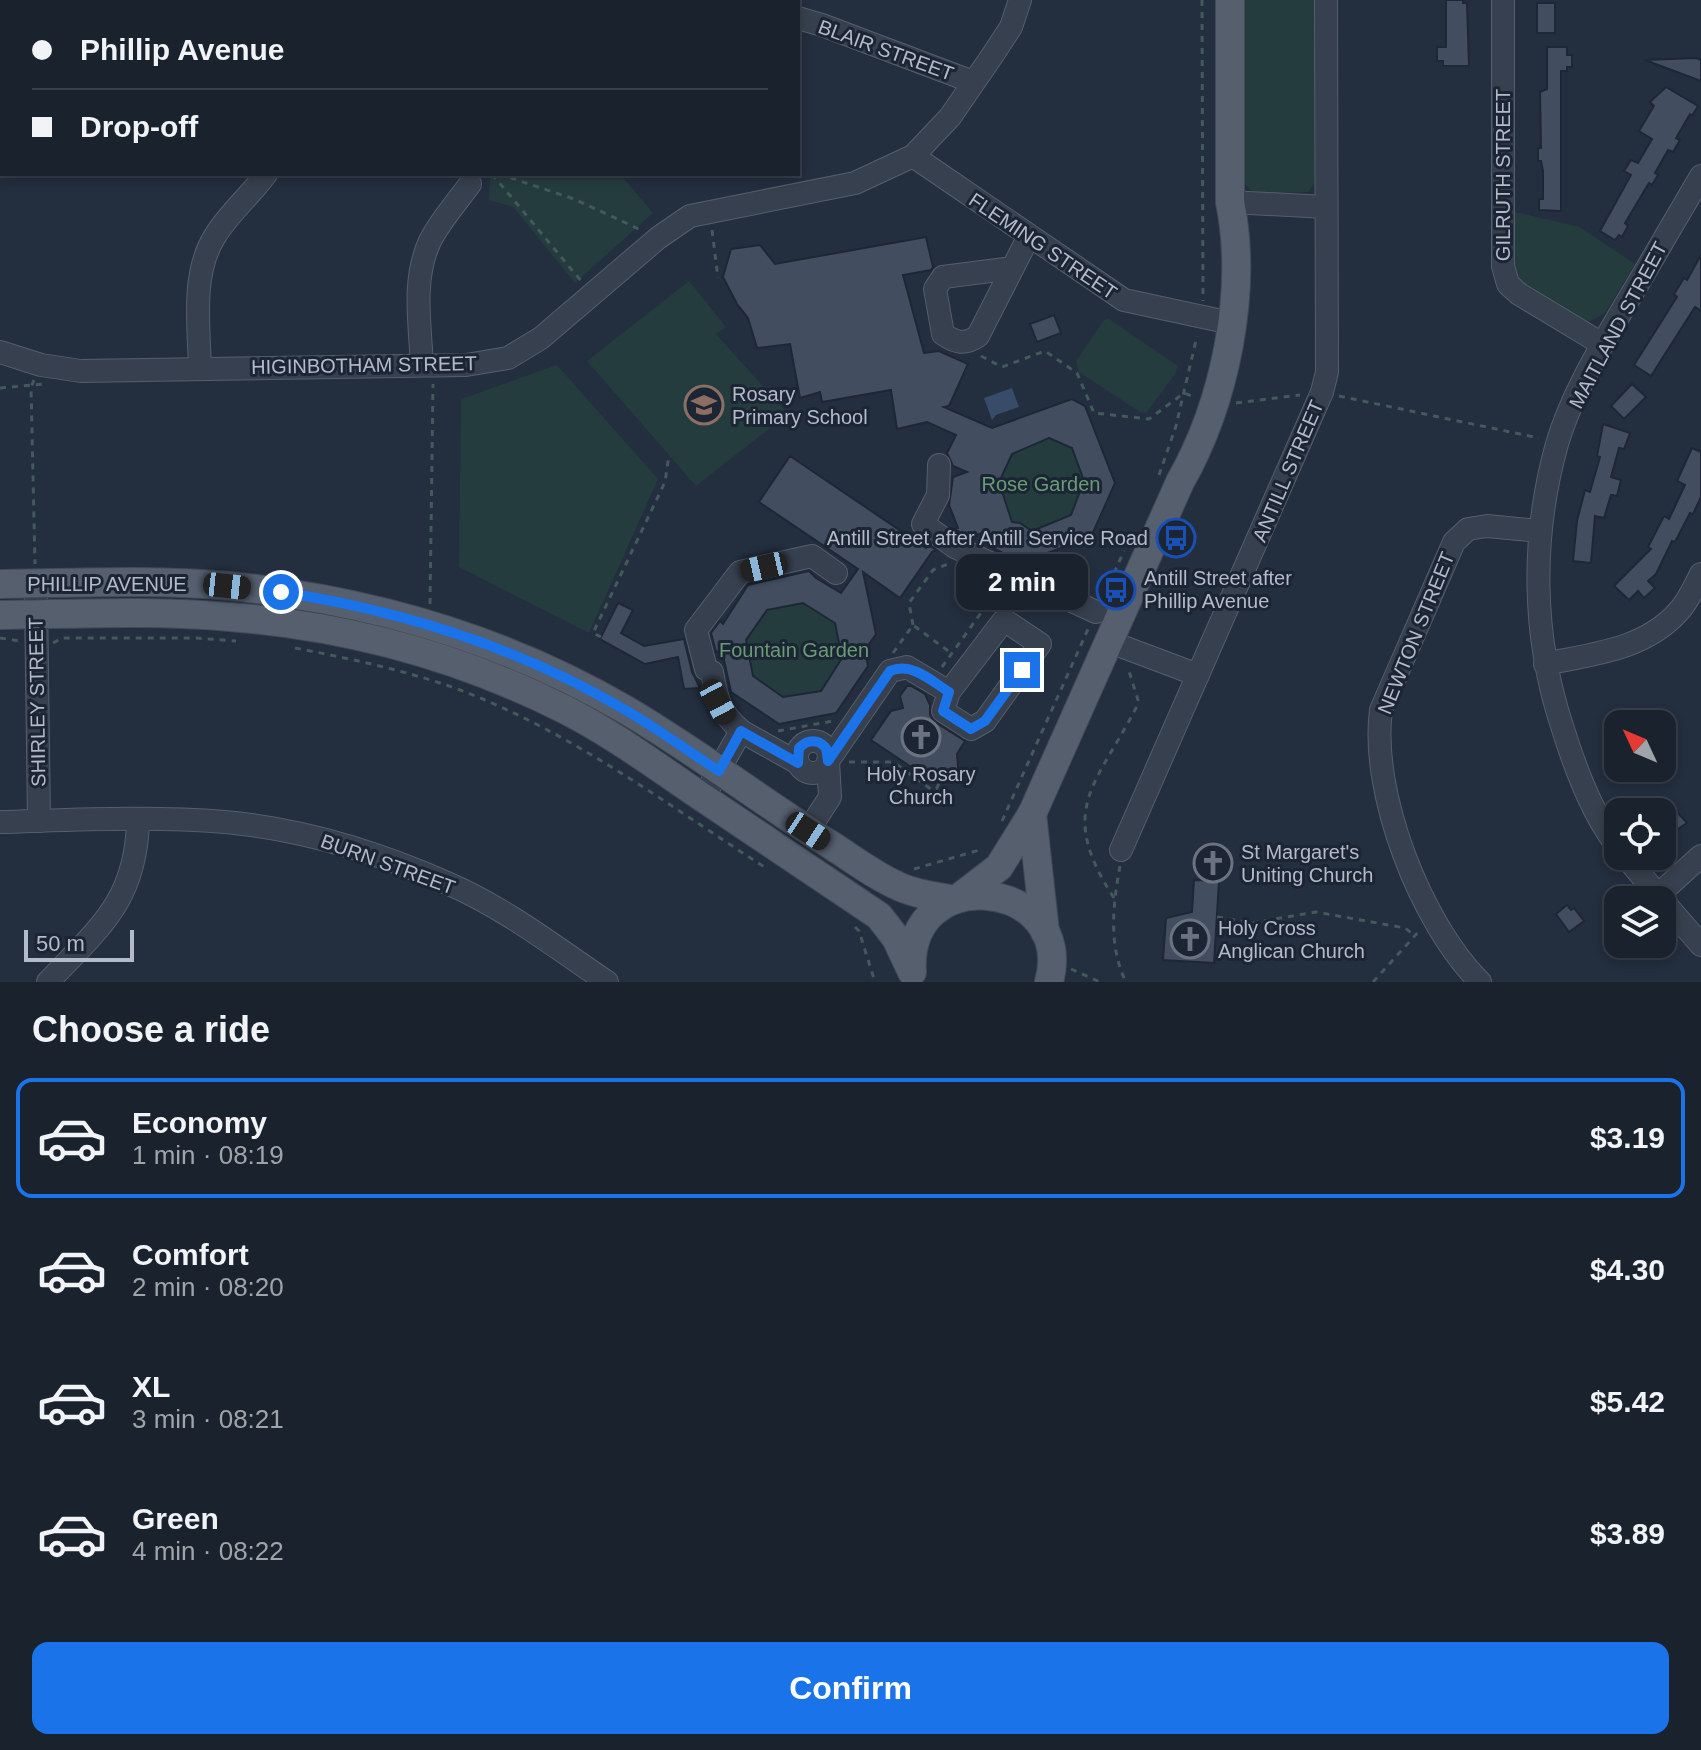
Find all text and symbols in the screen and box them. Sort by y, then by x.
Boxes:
street label: BLAIR STREET [815,15,957,85]
text: Phillip Avenue [80,33,284,66]
street label: GILRUTH STREET [1492,89,1514,261]
text: Drop-off [80,110,198,143]
street label: FLEMING STREET [965,188,1121,304]
street label: MAITLAND STREET [1565,238,1671,412]
street label: HIGINBOTHAM STREET [251,352,477,378]
place label: Rosary Primary School [732,383,868,428]
school or university icon: Rosary Primary School [683,384,725,426]
street label: ANTILL STREET [1248,397,1328,545]
park label: Rose Garden [982,473,1100,495]
bus stop icon: Antill Street after Antill Service Road [1155,517,1197,559]
place label: Antill Street after Antill Service Road [827,527,1148,549]
street label: NEWTON STREET [1373,549,1459,717]
car [738,550,790,584]
callout: 2 min [956,554,1088,610]
text: 2 min [988,567,1056,597]
place label: Antill Street after Phillip Avenue [1144,567,1292,612]
bus stop icon: Antill Street after Phillip Avenue [1095,569,1137,611]
car [202,572,252,600]
street label: PHILLIP AVENUE [27,573,187,595]
route start [263,574,299,610]
street label: SHIRLEY STREET [25,617,49,787]
park label: Fountain Garden [719,639,869,661]
route end [1004,652,1040,688]
car [696,675,740,729]
north arrow [1604,710,1676,782]
map controls [1604,710,1676,958]
church icon: Holy Rosary Church [900,716,942,758]
place label: Holy Rosary Church [867,763,975,808]
button: locate [1604,798,1676,870]
car [781,808,835,854]
street label: BURN STREET [318,830,458,898]
place label: St Margaret's Uniting Church [1241,841,1373,886]
church icon: St Margaret's Uniting Church [1192,842,1234,884]
button: layers [1604,886,1676,958]
place label: Holy Cross Anglican Church [1218,917,1365,962]
church icon: Holy Cross Anglican Church [1169,918,1211,960]
scale bar [24,926,134,962]
text: 50 m [36,931,85,956]
text: Choose a ride [32,1009,270,1050]
icon: car [36,1102,108,1174]
text: Economy [132,1106,267,1139]
text: $3.19 [1590,1121,1665,1154]
text: 1 min · 08:19 [132,1140,284,1170]
icon: car [36,1234,108,1306]
text: Comfort [132,1238,249,1271]
text: $4.30 [1590,1253,1665,1286]
text: 2 min · 08:20 [132,1272,284,1302]
icon: car [36,1366,108,1438]
text: XL [132,1370,170,1403]
text: $5.42 [1590,1385,1665,1418]
text: 3 min · 08:21 [132,1404,284,1434]
icon: car [36,1498,108,1570]
text: Green [132,1502,219,1535]
text: $3.89 [1590,1517,1665,1550]
text: 4 min · 08:22 [132,1536,284,1566]
button: Confirm [32,1642,1669,1734]

